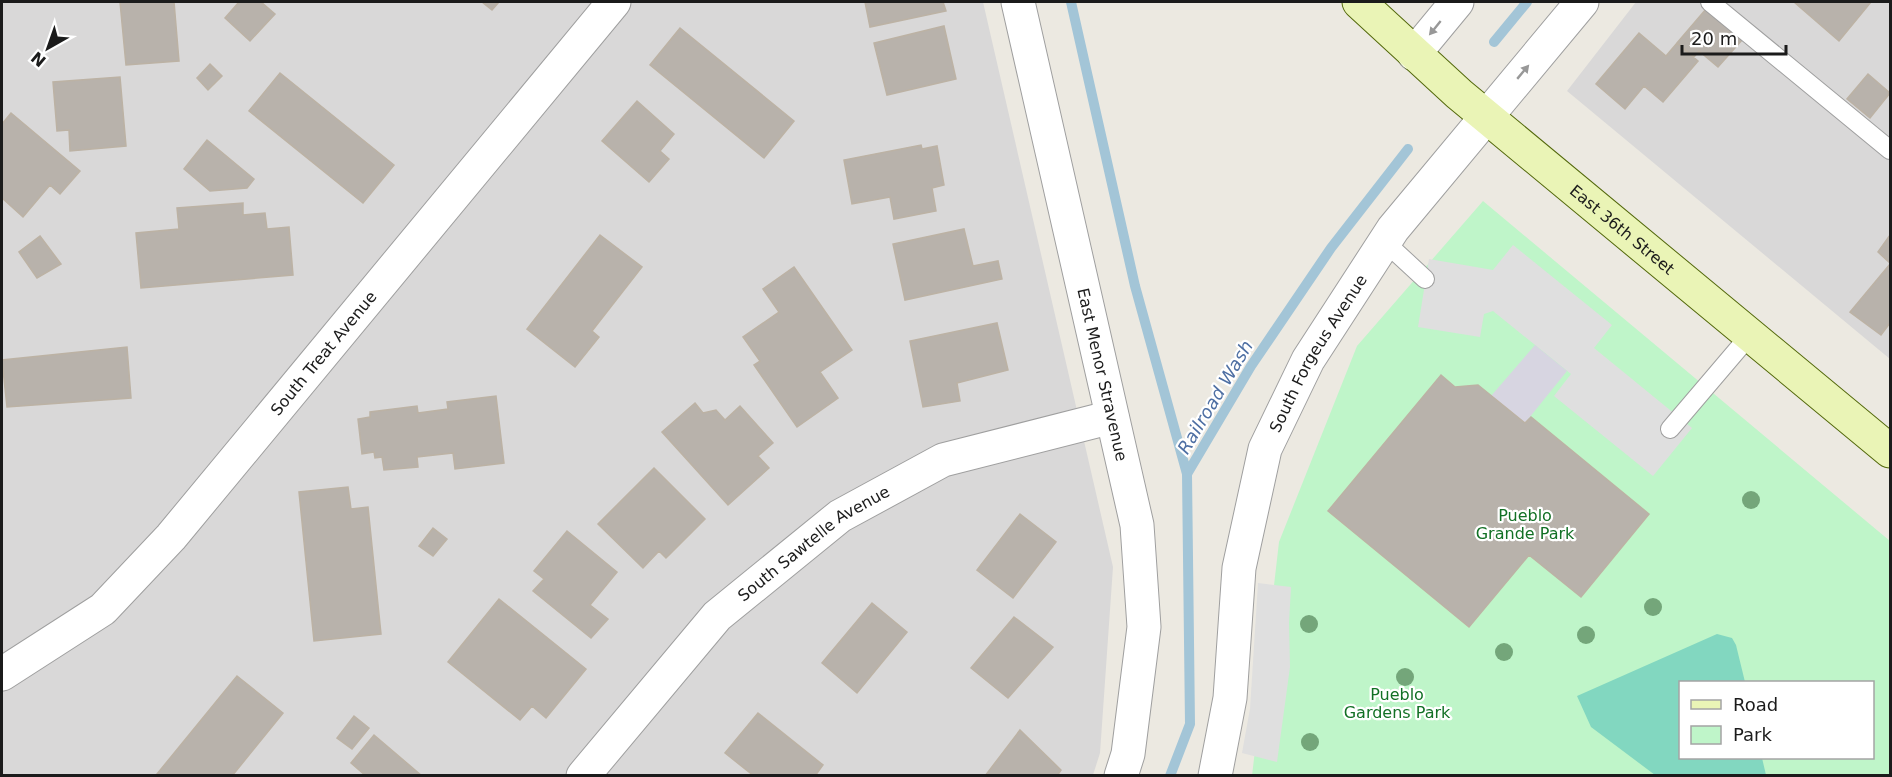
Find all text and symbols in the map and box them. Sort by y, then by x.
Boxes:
north arrow [18,18,78,78]
scale bar [1682,18,1786,56]
one-way arrow [1430,20,1442,35]
text: 20 m [1691,28,1737,49]
text: N [27,48,50,71]
one-way arrow [1517,64,1530,80]
street label: East 36th Street [1566,180,1679,278]
street label: South Forgeus Avenue [1265,271,1371,435]
street label: East Menor Stravenue [1074,286,1132,463]
street label: South Treat Avenue [266,287,380,419]
water label: Railroad Wash [1173,336,1257,458]
street label: South Sawtelle Avenue [734,481,893,605]
park label: Pueblo Grande Park [1476,506,1575,543]
legend [1679,681,1874,759]
park label: Pueblo Gardens Park [1344,685,1451,722]
text: Road [1733,694,1778,715]
text: Park [1733,724,1772,745]

